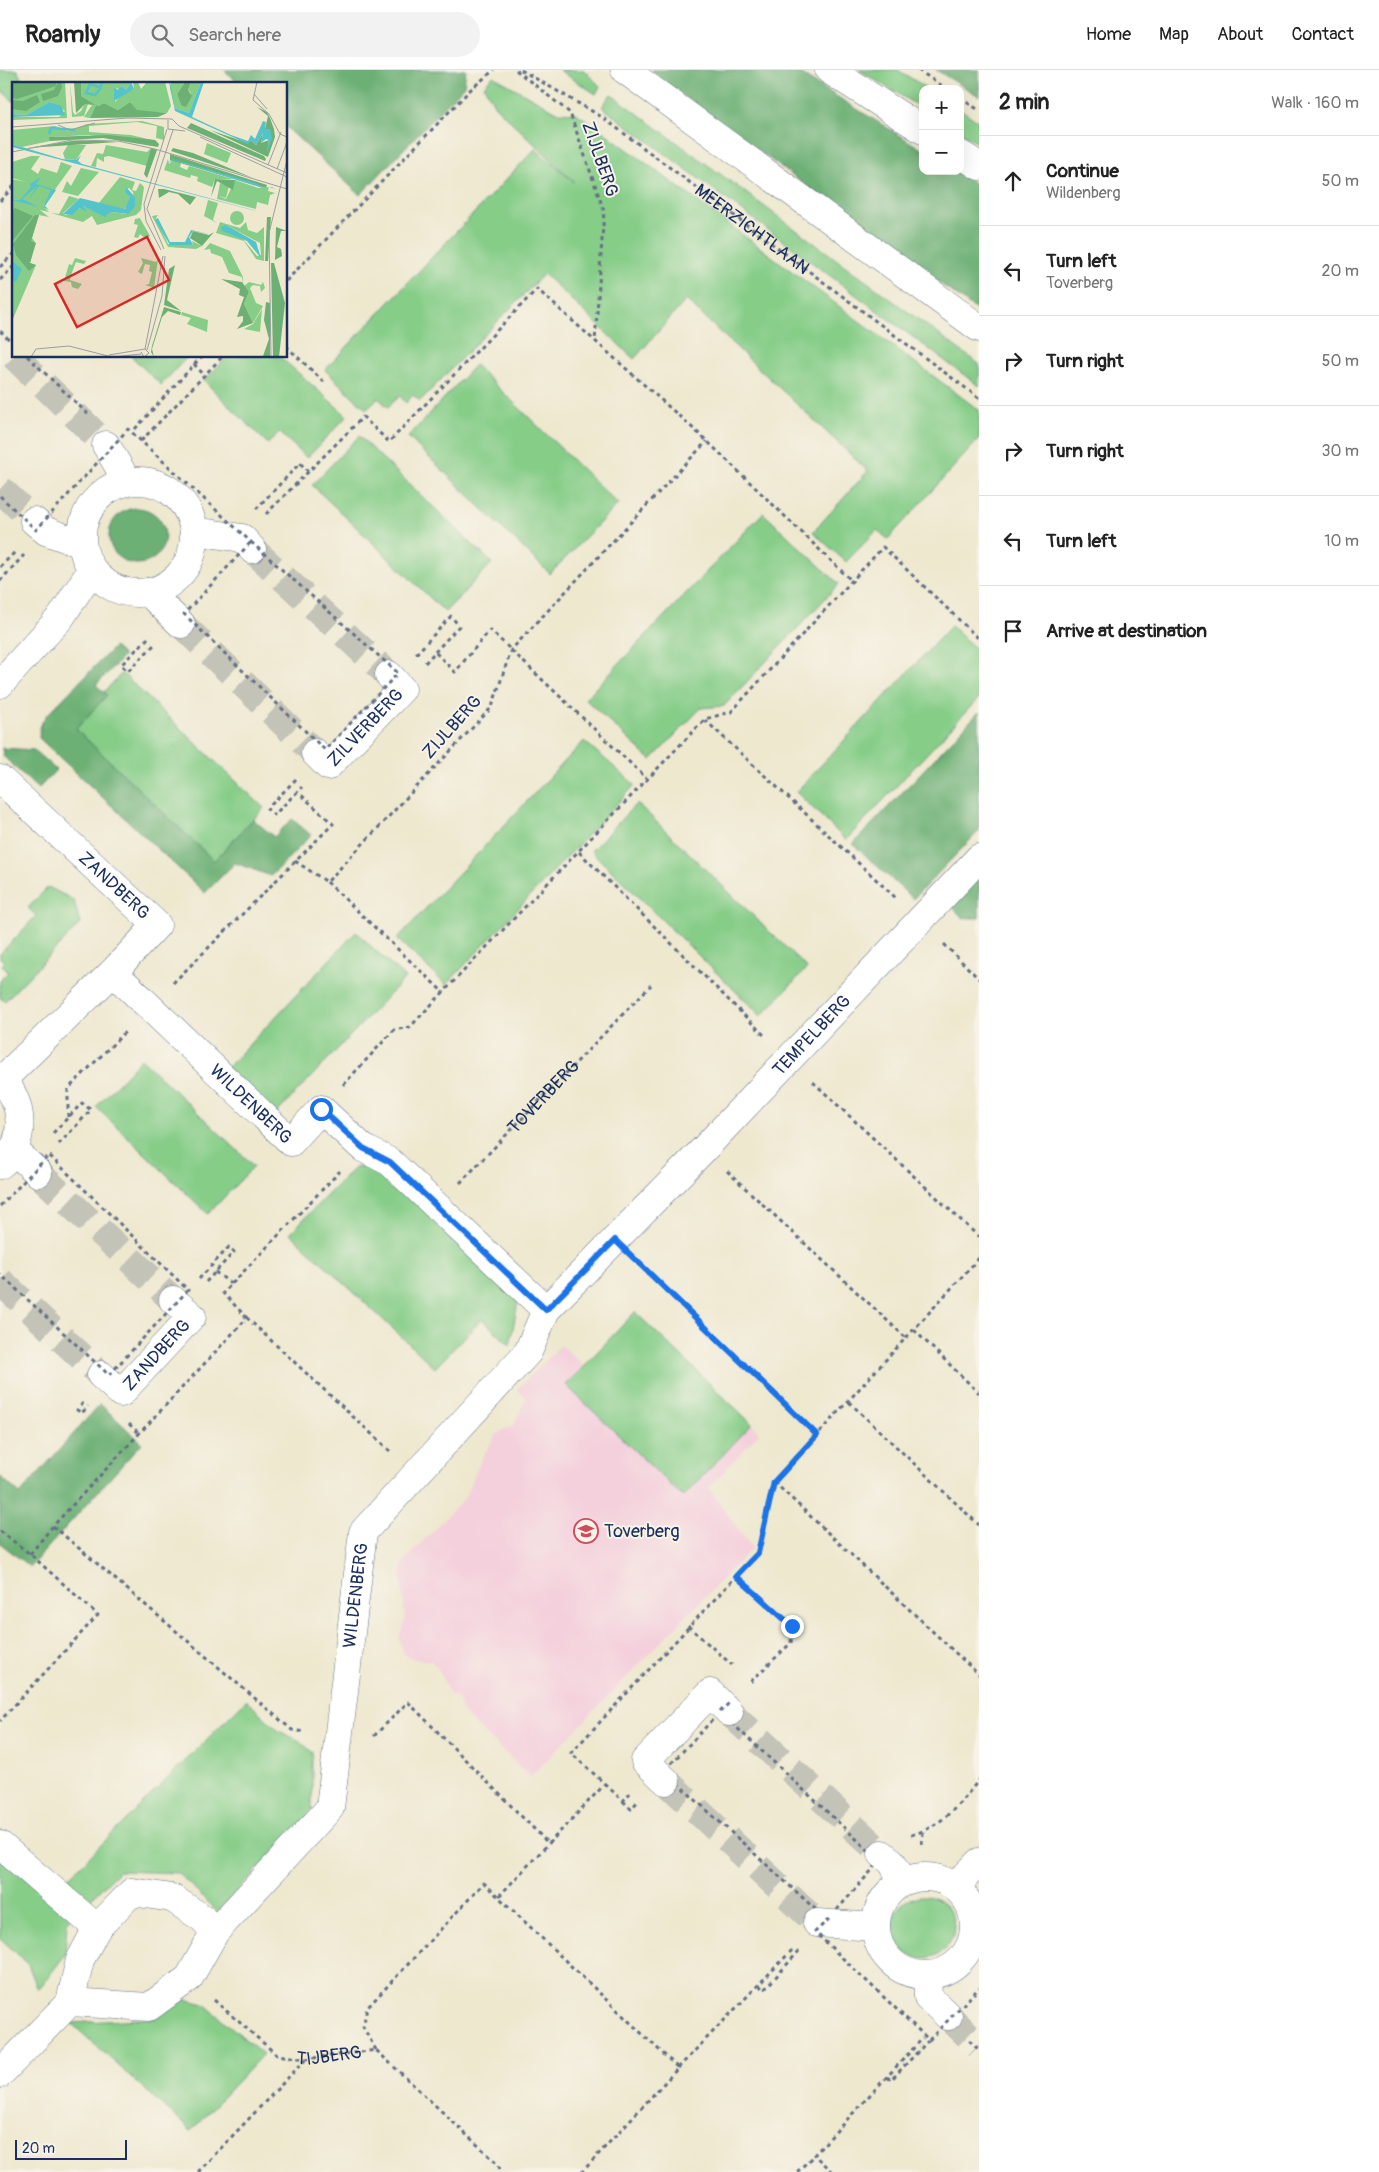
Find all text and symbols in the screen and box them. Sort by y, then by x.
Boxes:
search box [130,12,480,57]
text: Roamly [25,20,100,49]
icon: search [148,21,176,49]
text: Search here [188,23,281,47]
text: Home [1086,23,1131,46]
text: Map [1159,23,1189,46]
text: About [1217,23,1263,46]
text: Contact [1291,23,1354,46]
inset map [12,82,288,358]
map controls [919,85,964,175]
button: + [919,85,964,130]
text: 2 min [999,89,1049,116]
text: Walk · 160 m [1271,93,1359,113]
street label: ZIJLBERG [576,118,624,200]
button: − [919,130,964,175]
text: Continue [1046,159,1119,183]
icon: ahead [999,167,1027,195]
text: 50 m [1322,171,1359,191]
street label: MEERZICHTLAAN [690,179,814,279]
text: Wildenberg [1046,183,1120,203]
text: Turn left [1046,249,1116,273]
icon: left [999,257,1027,285]
text: 20 m [1321,261,1359,281]
text: Toverberg [1046,273,1113,293]
icon: right [999,347,1027,375]
text: Turn right [1046,349,1124,373]
text: 50 m [1322,351,1359,371]
icon: right [999,437,1027,465]
text: Turn right [1046,439,1124,463]
text: 30 m [1321,441,1359,461]
icon: left [999,527,1027,555]
text: Turn left [1046,529,1116,553]
text: 10 m [1324,531,1359,551]
icon: arrive [999,617,1027,645]
text: Arrive at destination [1046,619,1207,643]
street label: ZILVERBERG [322,683,408,771]
street label: ZIJLBERG [417,690,487,764]
street label: ZANDBERG [74,846,155,924]
street label: TEMPELBERG [768,990,856,1081]
street label: TOVERBERG [502,1055,584,1138]
street label: WILDENBERG [205,1059,297,1149]
route start [310,1098,333,1121]
street label: ZANDBERG [118,1314,195,1395]
school or university icon: Toverberg [573,1518,599,1544]
place label: Toverberg [604,1520,679,1543]
street label: WILDENBERG [338,1542,373,1649]
route end [781,1615,804,1638]
street label: TIJBERG [295,2040,363,2070]
scale bar [15,2137,128,2160]
text: 20 m [22,2140,55,2157]

